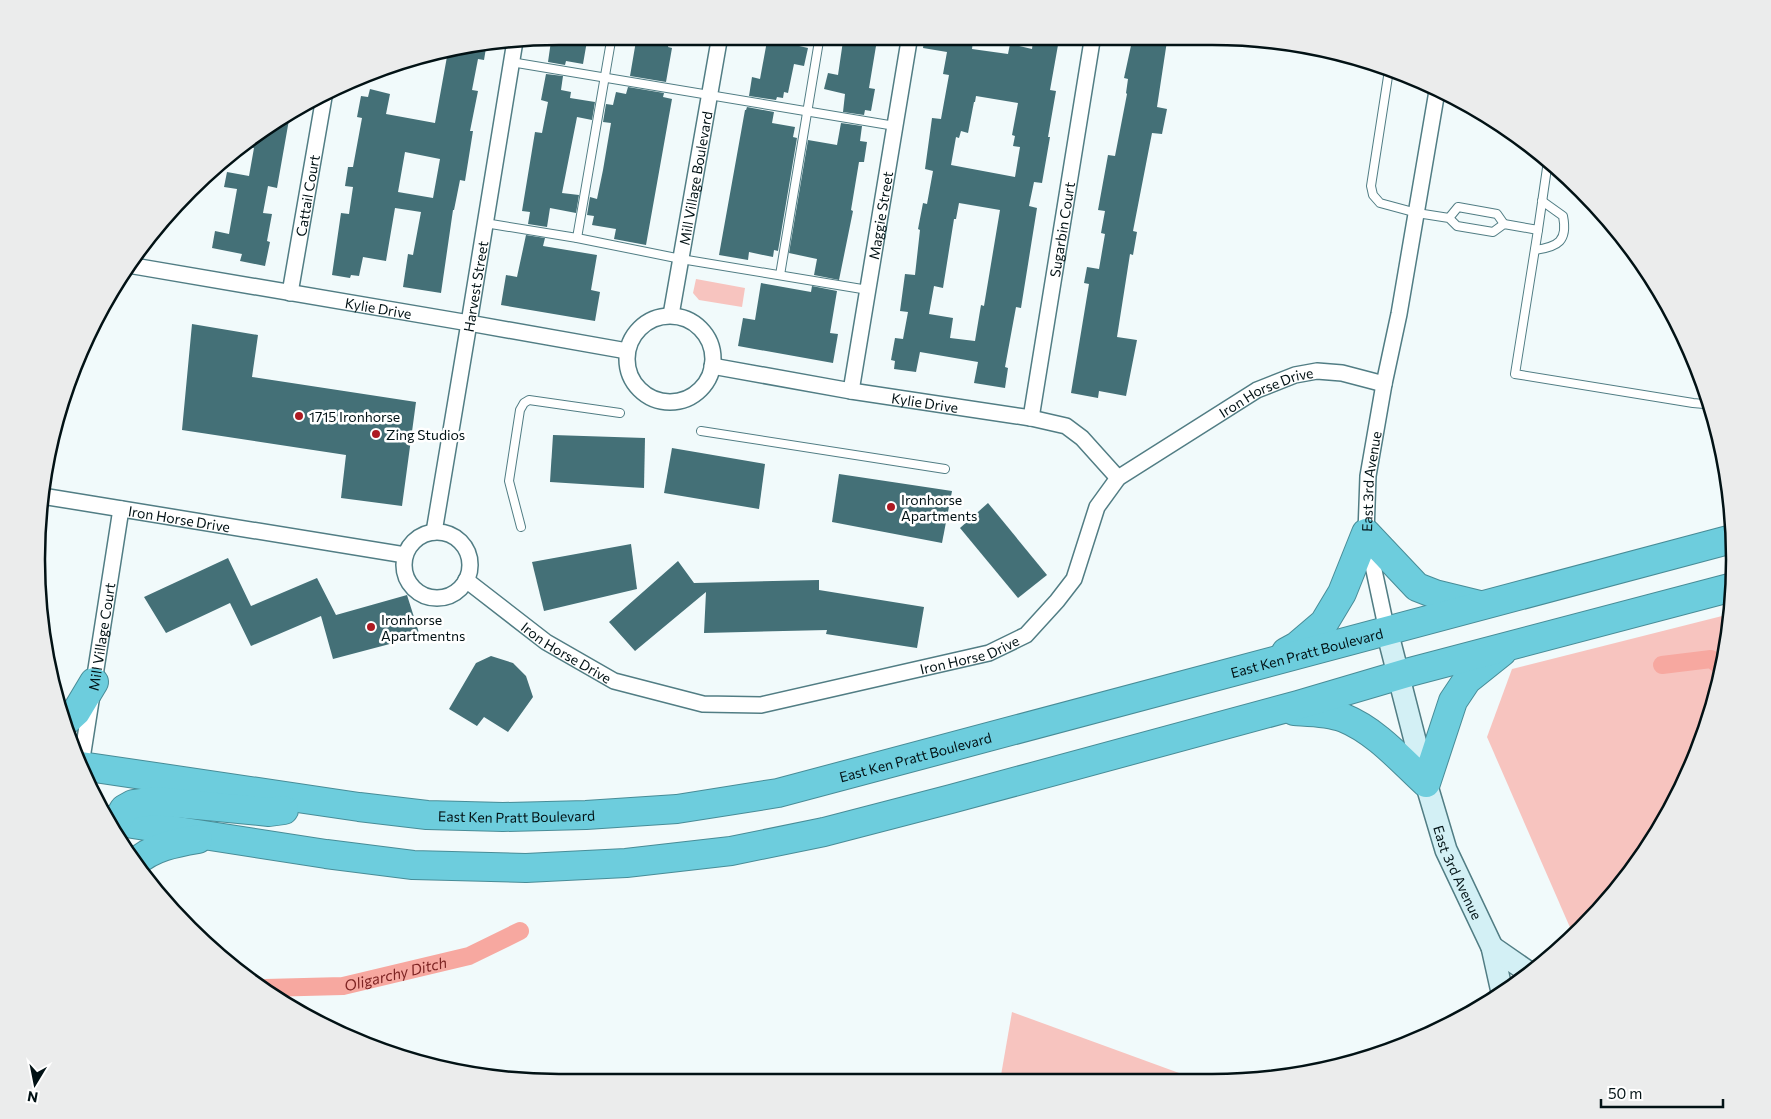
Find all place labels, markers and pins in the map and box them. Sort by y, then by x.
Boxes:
place label: 1715 Ironhorse [309,408,400,425]
marker: 1715 Ironhorse [293,410,305,422]
place label: Zing Studios [386,426,465,443]
marker: Zing Studios [370,428,382,440]
place label: Ironhorse Apartments [901,491,977,524]
marker: Ironhorse Apartments [885,501,897,513]
place label: Ironhorse Apartmentns [381,611,465,644]
marker: Ironhorse Apartmentns [365,621,377,633]

